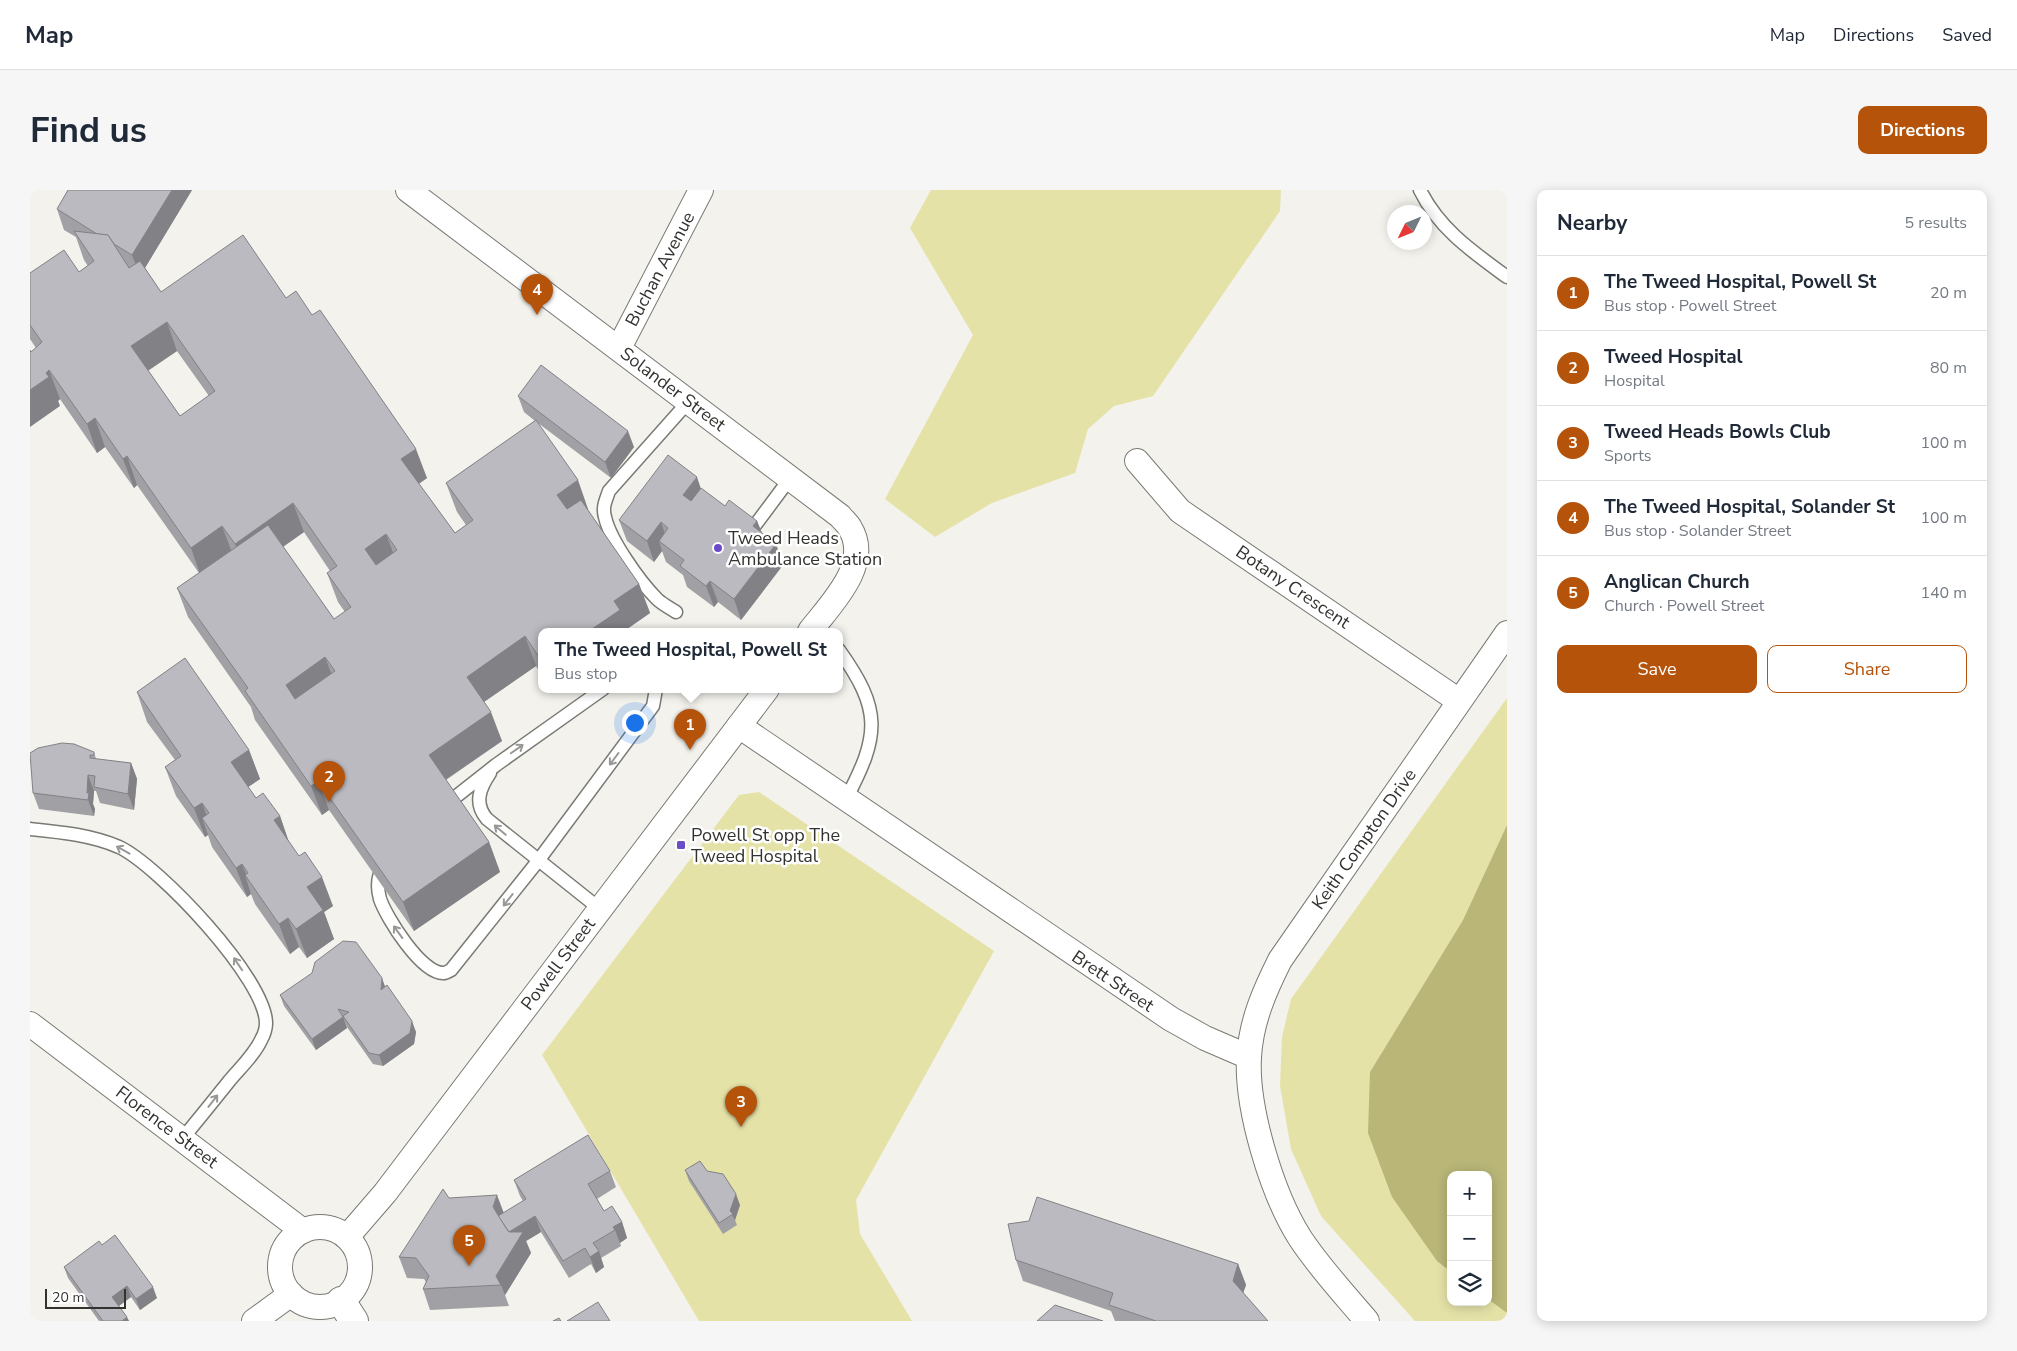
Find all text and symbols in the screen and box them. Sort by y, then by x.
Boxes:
text: Map [25,19,73,51]
text: Map [1770,23,1805,47]
text: Directions [1833,23,1914,47]
text: Saved [1942,23,1992,47]
button: Directions [1858,106,1987,154]
text: Find us [30,107,147,154]
north arrow [1387,205,1432,250]
street label: Buchan Avenue [620,208,700,330]
text: Nearby [1557,209,1627,237]
text: 5 results [1905,212,1967,234]
text: The Tweed Hospital, Powell St [1604,269,1876,295]
pin: 4 [521,274,553,315]
text: 1 [1568,282,1578,304]
text: 20 m [1930,282,1967,304]
text: Bus stop · Powell Street [1604,295,1776,317]
street label: Solander Street [615,341,731,437]
text: Tweed Hospital [1604,344,1743,370]
text: 2 [1568,357,1578,379]
text: 80 m [1930,357,1967,379]
text: Hospital [1604,370,1665,392]
text: Tweed Heads Bowls Club [1604,419,1831,445]
text: 3 [1568,432,1578,454]
text: 100 m [1920,432,1967,454]
text: Sports [1604,445,1652,467]
text: The Tweed Hospital, Solander St [1604,494,1895,520]
text: 4 [1568,507,1578,529]
text: 100 m [1920,507,1967,529]
text: Bus stop · Solander Street [1604,520,1791,542]
place label: Tweed Heads Ambulance Station [728,526,882,571]
street label: Botany Crescent [1231,540,1355,634]
marker: Tweed Heads Ambulance Station [712,542,724,554]
text: Anglican Church [1604,569,1750,595]
text: 5 [1568,582,1578,604]
text: 140 m [1920,582,1967,604]
text: Church · Powell Street [1604,595,1764,617]
popup [538,628,843,693]
text: The Tweed Hospital, Powell St [554,637,827,663]
button: Save [1557,645,1757,693]
button: Share [1767,645,1967,693]
text: Bus stop [554,663,617,685]
pin: 1 [674,709,706,750]
your location [622,710,648,736]
one-way arrow [510,744,524,754]
one-way arrow [608,752,619,765]
pin: 2 [313,761,345,802]
street label: Keith Compton Drive [1306,764,1422,914]
place label: Powell St opp The Tweed Hospital [691,823,840,868]
one-way arrow [494,824,507,836]
marker: Powell St opp The Tweed Hospital [675,839,687,851]
one-way arrow [116,845,130,855]
one-way arrow [502,893,513,906]
street label: Powell Street [515,912,601,1015]
one-way arrow [392,926,403,939]
street label: Brett Street [1067,945,1159,1018]
one-way arrow [233,957,243,971]
street label: Florence Street [111,1080,224,1174]
pin: 3 [725,1086,757,1127]
one-way arrow [207,1095,218,1108]
map controls [1447,1171,1492,1306]
button: + [1447,1171,1492,1216]
button: − [1447,1216,1492,1261]
pin: 5 [453,1225,485,1266]
button: layers [1447,1261,1492,1306]
scale bar [45,1286,126,1309]
text: 20 m [52,1288,84,1307]

